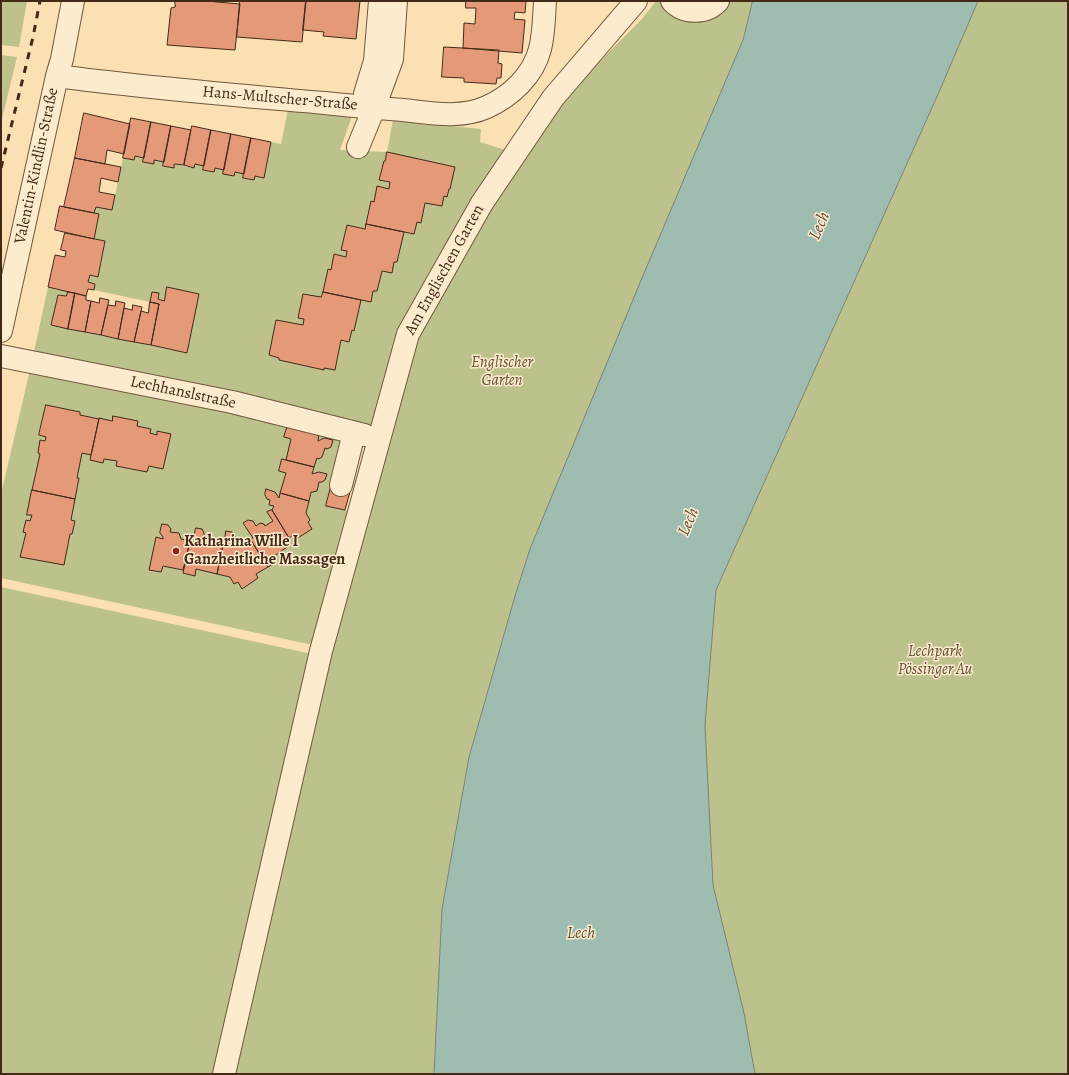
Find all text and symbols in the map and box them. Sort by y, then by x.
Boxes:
street label: Hans-Multscher-Straße [202,83,358,115]
street label: Valentin-Kindlin-Straße [11,86,63,246]
street label: Am Englischen Garten [401,202,489,338]
water label: Lech [805,209,835,243]
park label: Englischer Garten [471,353,533,391]
street label: Lechhanslstraße [128,372,238,414]
water label: Lech [674,505,704,539]
place label: Katharina Wille I Ganzheitliche Massagen [184,532,345,570]
marker: Katharina Wille I Ganzheitliche Massagen [171,546,181,556]
park label: Lechpark Pössinger Au [898,642,972,680]
water label: Lech [567,924,595,944]

